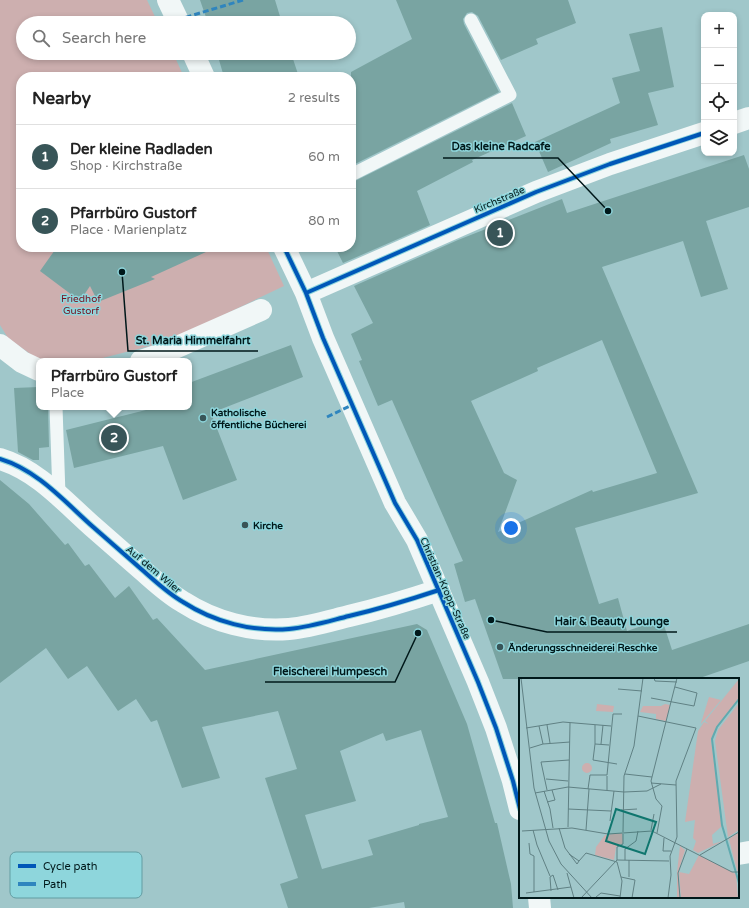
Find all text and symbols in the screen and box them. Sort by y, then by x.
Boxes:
map controls [701,12,737,156]
button: + [701,12,737,48]
search box [16,16,356,60]
icon: search [30,27,52,49]
text: Search here [62,29,146,47]
button: − [701,48,737,84]
button: locate [701,84,737,120]
text: Nearby [32,88,91,109]
text: 2 results [288,90,340,106]
button: layers [701,120,737,156]
callout: Das kleine Radcafe [443,135,558,158]
text: Der kleine Radladen [70,140,213,158]
text: Das kleine Radcafe [452,140,551,153]
text: 1 [41,149,49,165]
text: 60 m [308,149,340,165]
text: Shop · Kirchstraße [70,158,182,174]
street label: Kirchstraße [472,184,527,216]
text: Pfarrbüro Gustorf [70,204,196,222]
text: 2 [41,213,49,229]
text: 80 m [308,213,340,229]
pin: 1 [487,218,513,248]
text: Place · Marienplatz [70,222,187,238]
park label: Friedhof Gustorf [61,293,101,317]
callout: St. Maria Himmelfahrt [128,328,258,351]
text: St. Maria Himmelfahrt [136,334,251,347]
popup [36,358,192,410]
text: Pfarrbüro Gustorf [51,367,177,385]
text: Place [51,385,84,401]
place label: Katholische öffentliche Bücherei [211,407,307,431]
marker: Katholische öffentliche Bücherei [198,413,208,423]
pin: 2 [101,423,127,453]
your location [501,518,521,538]
marker: Kirche [240,520,250,530]
place label: Kirche [253,520,283,532]
street label: Christian-Kropp-Straße [417,536,473,641]
street label: Auf dem Wiler [123,543,183,596]
callout: Hair & Beauty Lounge [547,609,677,632]
text: Hair & Beauty Lounge [555,615,670,629]
marker: Änderungsschneiderei Reschke [495,642,505,652]
place label: Änderungsschneiderei Reschke [508,642,658,654]
callout: Fleischerei Humpesch [265,659,395,682]
text: Fleischerei Humpesch [273,665,387,679]
inset map [519,678,739,898]
legend [10,852,142,898]
text: Cycle path [43,860,98,873]
text: Path [43,878,67,891]

